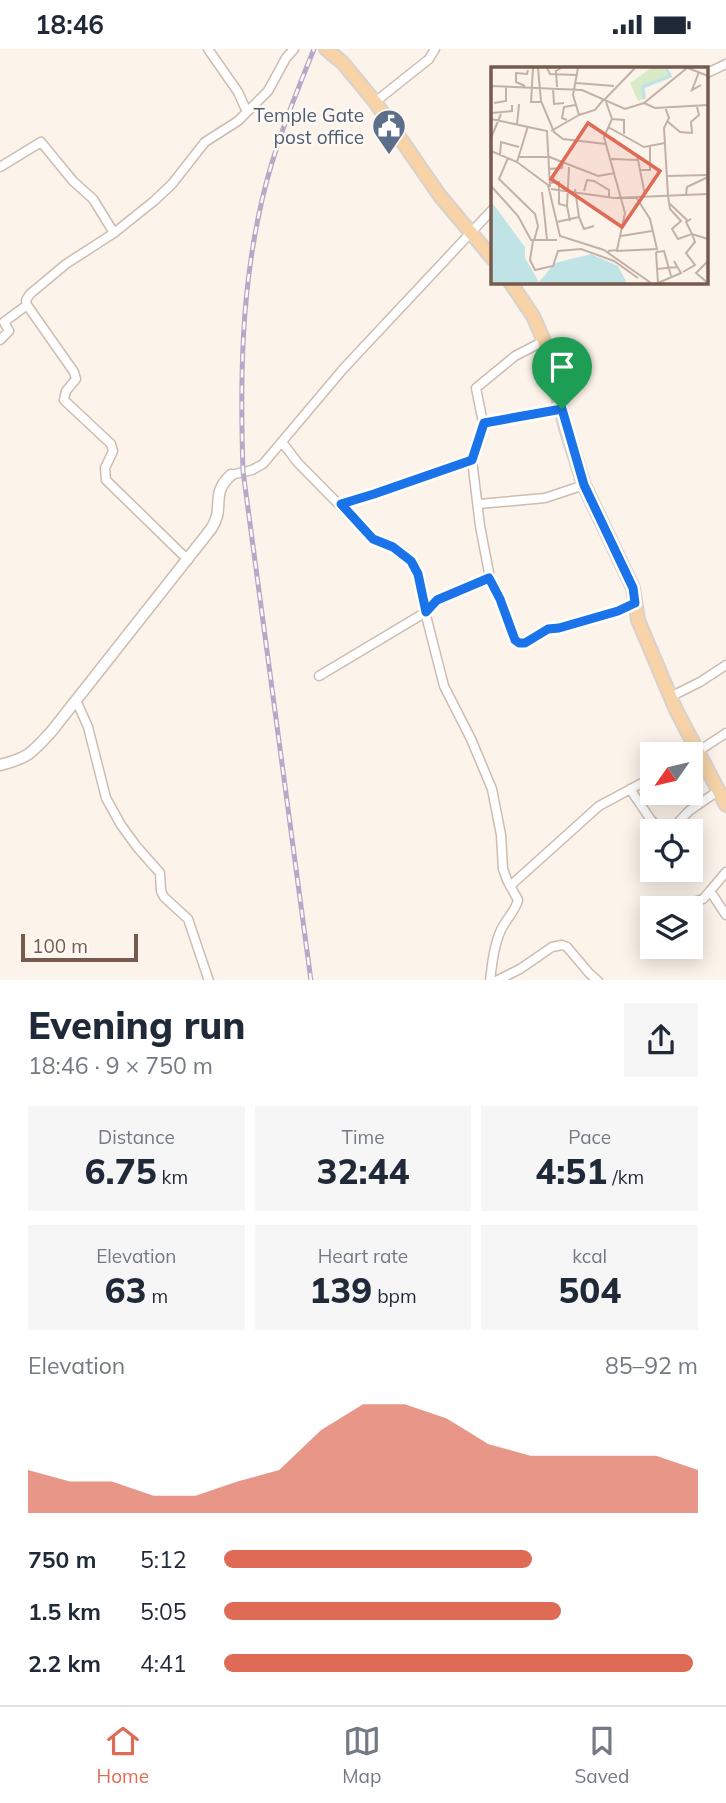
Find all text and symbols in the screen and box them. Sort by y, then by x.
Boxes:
text: 18:46 [35,8,104,41]
inset map [491,67,708,283]
place label: Temple Gate post office [254,103,364,149]
public building icon: Temple Gate post office [370,107,408,156]
pin [532,337,592,409]
icon: arrive [543,348,581,386]
north arrow [640,742,704,805]
map controls [640,742,703,959]
button: locate [640,819,703,882]
button: layers [640,896,703,959]
scale bar [21,931,138,963]
text: 100 m [32,934,88,958]
text: Evening run [28,1001,246,1049]
button: share [624,1003,698,1077]
text: 18:46 · 9 × 750 m [28,1051,213,1080]
text: Distance [98,1125,175,1149]
text: Time [341,1125,385,1149]
text: Pace [568,1125,611,1149]
text: 6.75 [85,1149,157,1193]
text: 32:44 [316,1149,410,1193]
text: 4:51 [535,1149,607,1193]
text: km [157,1165,188,1189]
text: /km [607,1165,644,1189]
text: Elevation [96,1244,177,1268]
text: Heart rate [318,1244,408,1268]
text: kcal [572,1244,607,1268]
text: 63 [104,1268,147,1312]
text: 139 [309,1268,372,1312]
text: 504 [558,1268,621,1312]
text: m [147,1284,168,1308]
text: bpm [372,1284,417,1308]
text: Elevation [28,1351,125,1380]
text: 85–92 m [605,1351,698,1380]
text: 750 m [28,1545,96,1574]
text: 5:12 [140,1545,187,1574]
text: 1.5 km [28,1597,101,1626]
text: 5:05 [140,1597,187,1626]
text: 2.2 km [28,1649,101,1678]
text: 4:41 [140,1649,187,1678]
tab: Home [97,1722,149,1788]
tab: Map [342,1722,381,1788]
tab: Saved [575,1722,629,1788]

